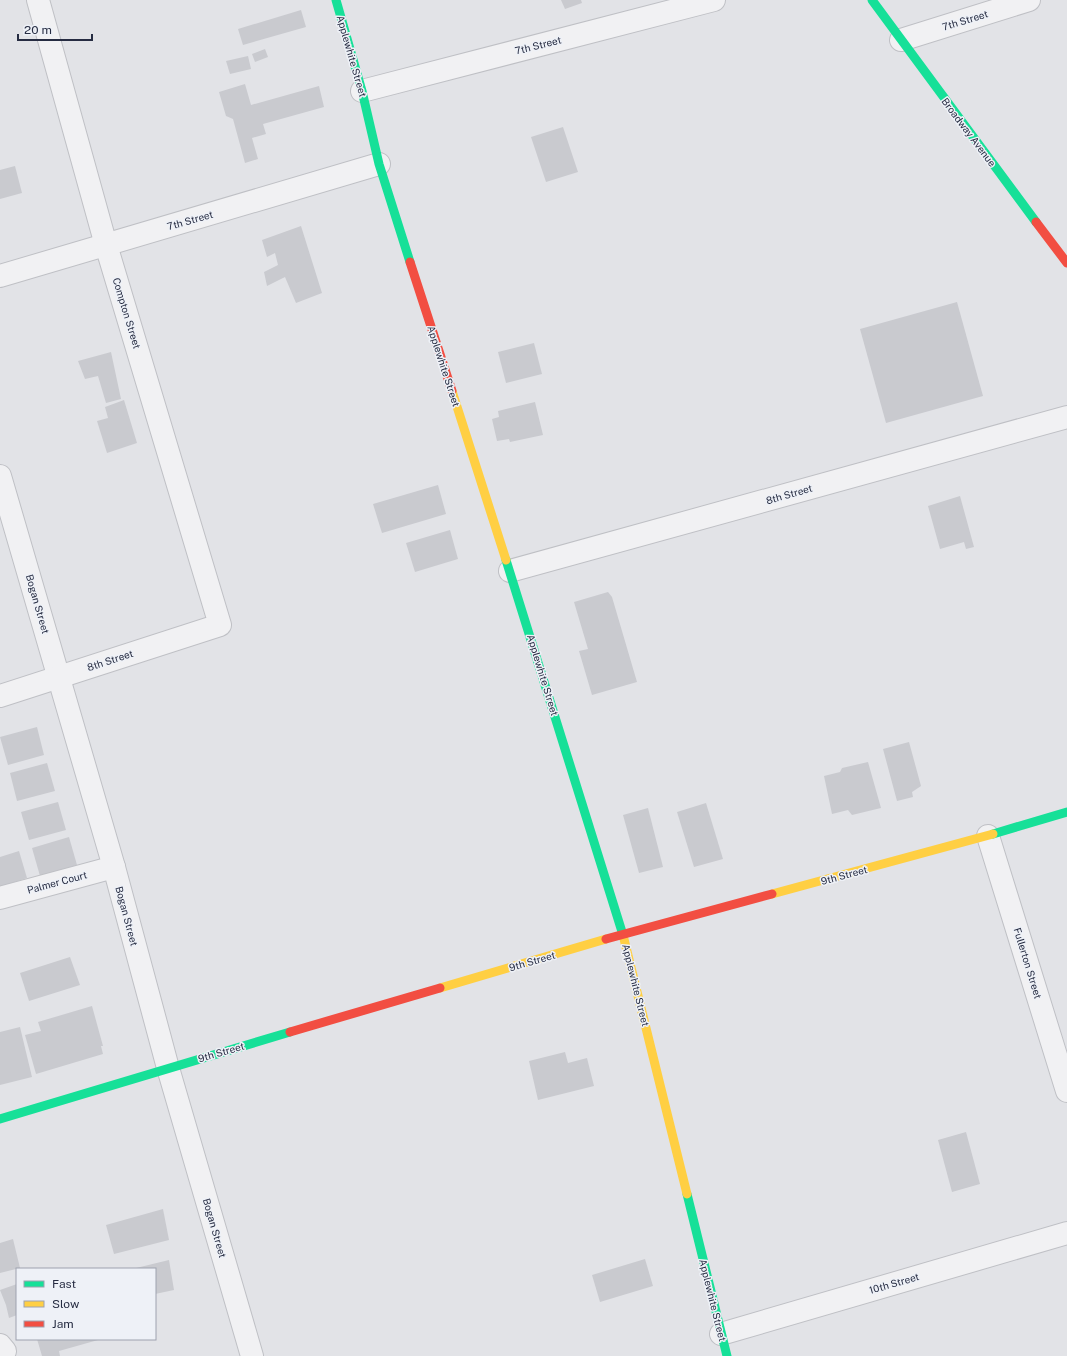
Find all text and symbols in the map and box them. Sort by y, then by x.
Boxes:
street label: 7th Street [941,7,989,33]
street label: Applewhite Street [335,14,369,98]
scale bar [18,16,92,42]
text: 20 m [24,23,52,37]
street label: 7th Street [514,33,562,57]
street label: Broadway Avenue [939,95,999,169]
street label: 7th Street [166,208,214,232]
street label: Compton Street [110,276,144,350]
street label: Applewhite Street [425,324,463,408]
street label: 8th Street [764,482,814,506]
street label: Bogan Street [24,573,52,635]
street label: Applewhite Street [525,633,561,717]
street label: 8th Street [85,647,135,673]
street label: 9th Street [819,863,869,887]
street label: Palmer Court [26,868,88,896]
street label: Bogan Street [113,885,141,947]
street label: Fullerton Street [1011,926,1045,1000]
street label: Applewhite Street [620,943,652,1028]
street label: 9th Street [507,949,557,973]
street label: 9th Street [196,1040,246,1064]
street label: Bogan Street [201,1197,229,1259]
street label: Applewhite Street [697,1258,729,1343]
legend [16,1268,156,1340]
street label: 10th Street [868,1270,920,1296]
text: Fast [52,1277,77,1291]
text: Slow [52,1297,80,1311]
text: Jam [52,1317,74,1331]

